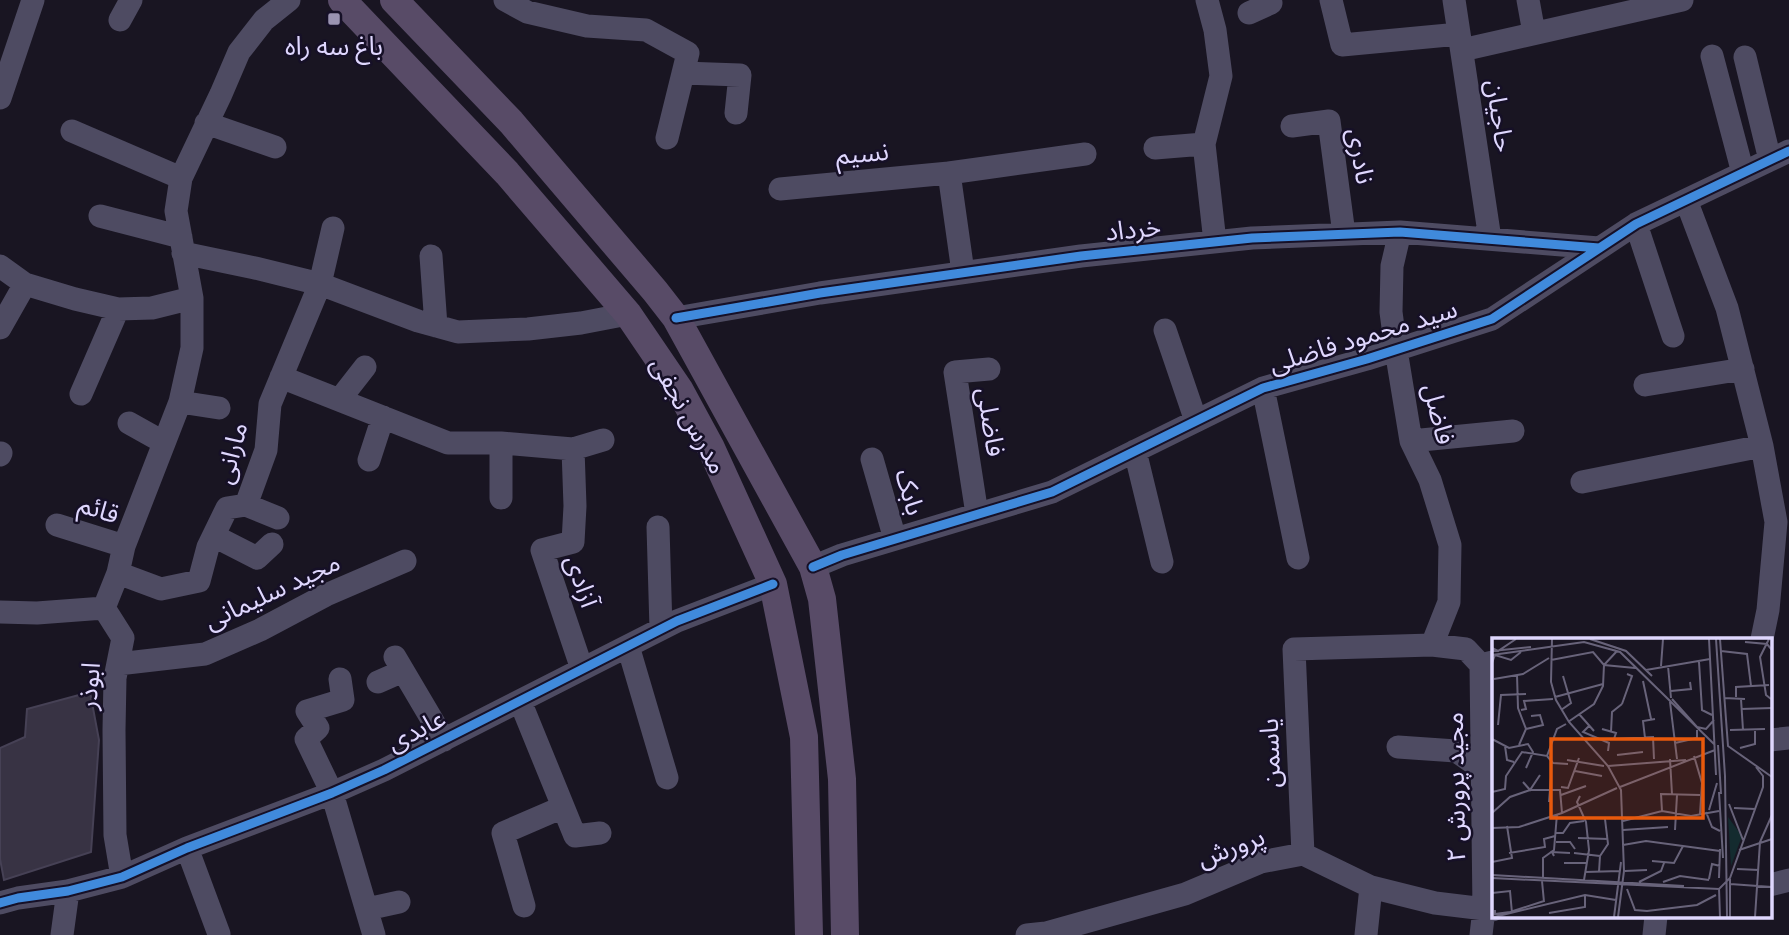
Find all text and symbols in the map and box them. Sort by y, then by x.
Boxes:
marker: باغ سه راه [326,11,342,27]
place label: باغ سه راه [285,30,383,65]
street label: حاجیان [1479,77,1521,155]
street label: نادری [1340,126,1382,186]
street label: نسیم [834,135,890,175]
street label: خرداد [1104,210,1162,248]
street label: سید محمود فاضلی [1265,292,1461,380]
street label: مدرس نجفی [644,351,734,479]
street label: فاضل [1416,380,1462,448]
street label: فاضلی [970,385,1012,459]
street label: مارانی [207,419,255,487]
street label: بابک [888,465,932,519]
street label: قائم [73,487,123,534]
street label: مجید سلیمانی [199,546,345,636]
street label: آزادی [558,551,606,613]
inset map [1492,638,1772,918]
street label: ابوذر [71,661,107,712]
street label: عابدی [381,702,451,758]
street label: مجید پرورش ۲ [1438,712,1474,862]
street label: یاسمن [1253,718,1287,788]
street label: پرورش [1193,820,1270,875]

